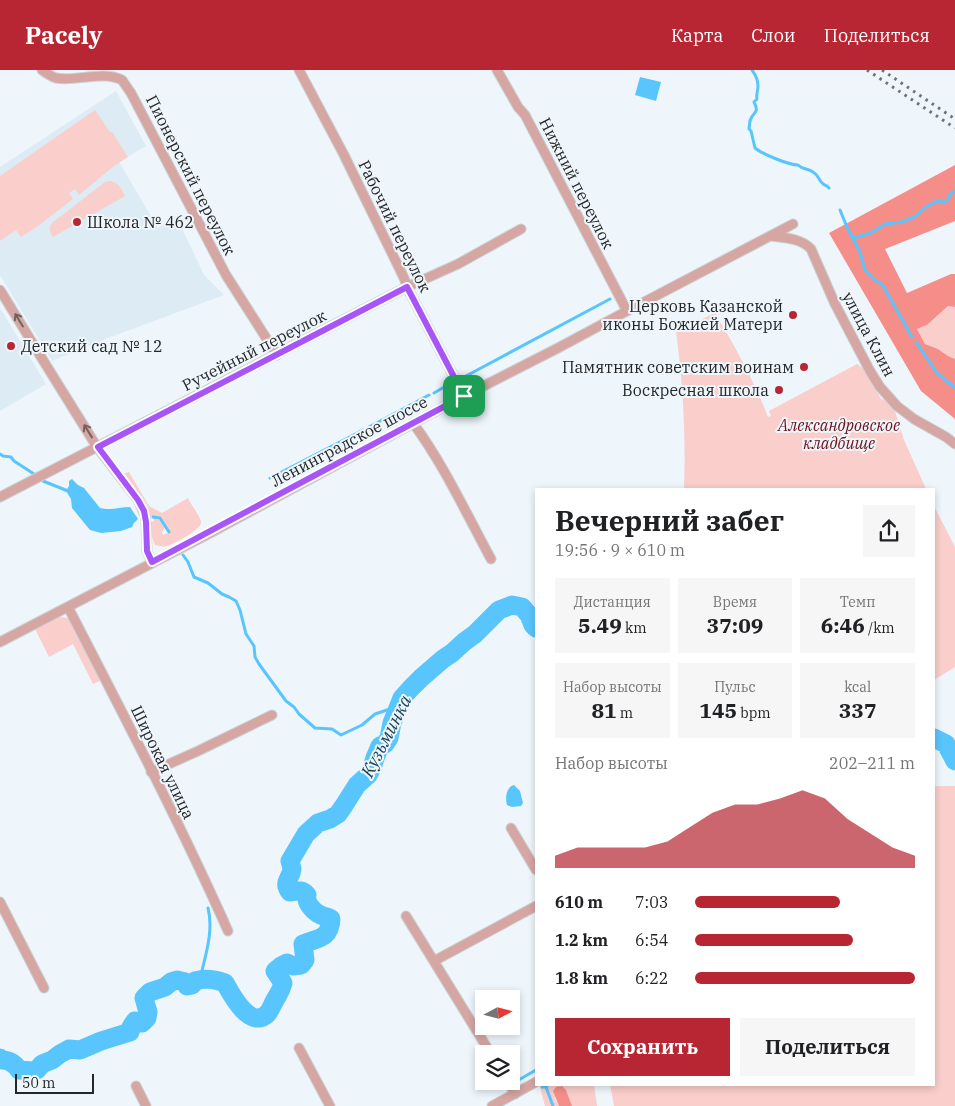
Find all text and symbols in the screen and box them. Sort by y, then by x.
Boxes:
text: Pacely [25,19,103,51]
text: Карта [671,24,723,47]
text: Слои [751,24,796,47]
text: Поделиться [824,24,930,47]
street label: Пионерский переулок [142,92,240,259]
street label: Нижний переулок [535,114,619,253]
street label: Рабочий переулок [354,157,436,296]
place label: Школа № 462 [87,212,194,232]
marker: Школа № 462 [71,216,83,228]
street label: улица Клин [838,288,900,380]
place label: Церковь Казанской иконы Божией Матери [602,296,783,334]
street label: Ручейный переулок [179,305,330,395]
marker: Церковь Казанской иконы Божией Матери [787,309,799,321]
one-way arrow [13,314,23,328]
place label: Детский сад № 12 [21,336,163,356]
marker: Детский сад № 12 [5,340,17,352]
place label: Памятник советским воинам [562,357,794,377]
marker: Памятник советским воинам [798,361,810,373]
pin [443,375,485,417]
place label: Воскресная школа [622,380,769,400]
icon: arrive [450,382,478,410]
marker: Воскресная школа [773,384,785,396]
street label: Ленинградское шоссе [267,391,431,491]
park label: Александровское кладбище [777,415,900,453]
one-way arrow [82,425,92,439]
text: Вечерний забег [555,502,784,539]
button: share [863,505,915,557]
text: 19:56 · 9 × 610 m [555,540,685,560]
text: Дистанция [574,593,651,611]
text: Время [713,593,757,611]
text: Темп [840,593,876,611]
text: 5.49 [578,611,622,639]
text: 37:09 [707,611,763,639]
text: 6:46 [821,611,865,639]
text: km [622,619,647,637]
text: /km [865,619,895,637]
text: Набор высоты [563,678,662,696]
text: Пульс [714,678,756,696]
text: kcal [844,678,871,696]
water label: Кузьминка [355,691,417,782]
text: 81 [591,696,617,724]
text: 145 [699,696,737,724]
text: 337 [839,696,877,724]
street label: Широкая улица [127,702,199,822]
text: m [617,704,633,722]
text: bpm [737,704,771,722]
text: Набор высоты [555,753,668,773]
text: 202–211 m [829,753,915,773]
text: 610 m [555,892,603,912]
text: 7:03 [635,892,668,912]
text: 1.2 km [555,930,608,950]
text: 6:54 [635,930,668,950]
text: 1.8 km [555,968,608,988]
text: 6:22 [635,968,668,988]
north arrow [475,990,520,1035]
map controls [475,990,520,1090]
button: Сохранить [555,1018,730,1076]
button: Поделиться [740,1018,915,1076]
button: layers [475,1045,520,1090]
scale bar [15,1071,94,1094]
text: 50 m [22,1074,55,1092]

